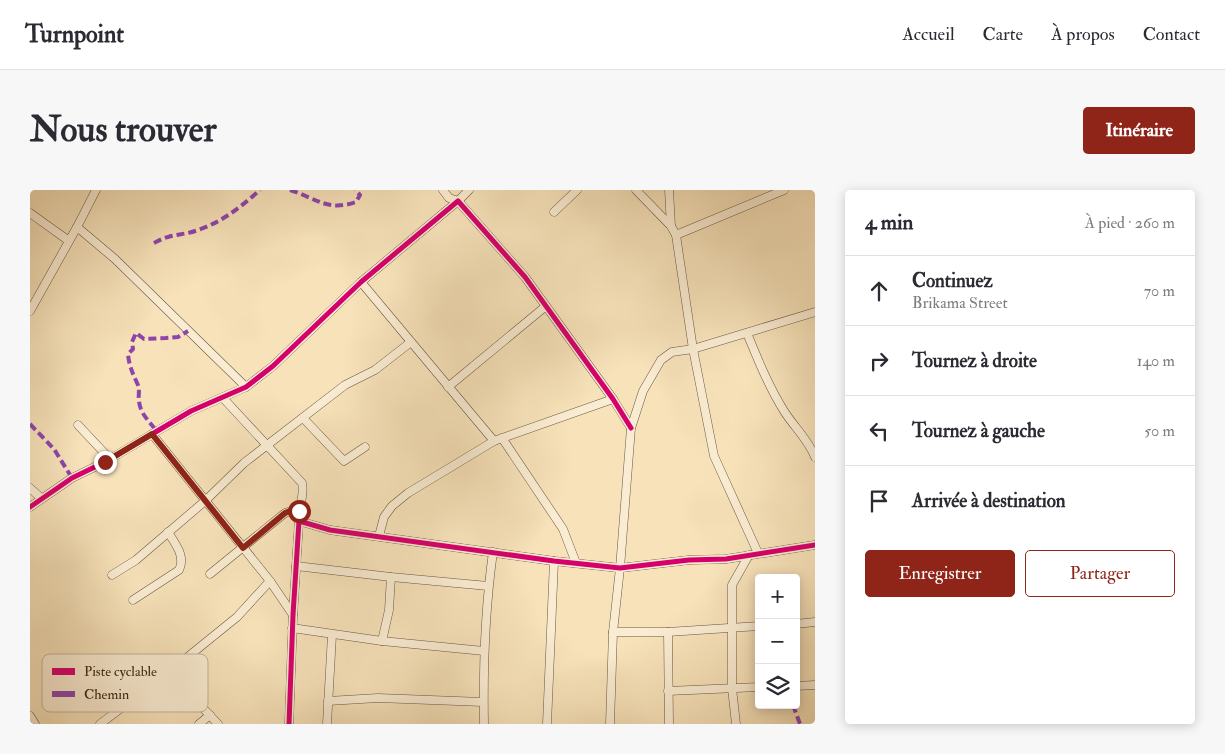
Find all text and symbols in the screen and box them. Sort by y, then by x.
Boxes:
text: Turnpoint [25,19,124,50]
text: Accueil [902,23,955,46]
text: Carte [983,23,1023,46]
text: À propos [1051,23,1115,46]
text: Contact [1143,23,1200,46]
button: Itinéraire [1083,107,1195,154]
text: Nous trouver [30,108,217,152]
text: 4 min [865,209,913,236]
text: À pied · 260 m [1085,213,1175,233]
text: Continuez [912,269,993,293]
icon: ahead [865,277,893,305]
text: 70 m [1144,281,1175,301]
text: Brikama Street [912,293,1008,313]
icon: right [865,347,893,375]
text: Tournez à droite [912,349,1037,373]
text: 140 m [1137,351,1175,371]
icon: left [865,417,893,445]
text: Tournez à gauche [912,419,1045,443]
text: 50 m [1144,421,1175,441]
route end [94,451,117,474]
icon: arrive [865,487,893,515]
text: Arrivée à destination [912,489,1066,513]
route start [288,500,311,523]
button: Enregistrer [865,550,1015,597]
button: Partager [1025,550,1175,597]
map controls [755,574,800,709]
button: + [755,574,800,619]
button: − [755,619,800,664]
legend [42,654,208,712]
text: Piste cyclable [84,663,157,681]
button: layers [755,664,800,709]
text: Chemin [84,686,129,703]

